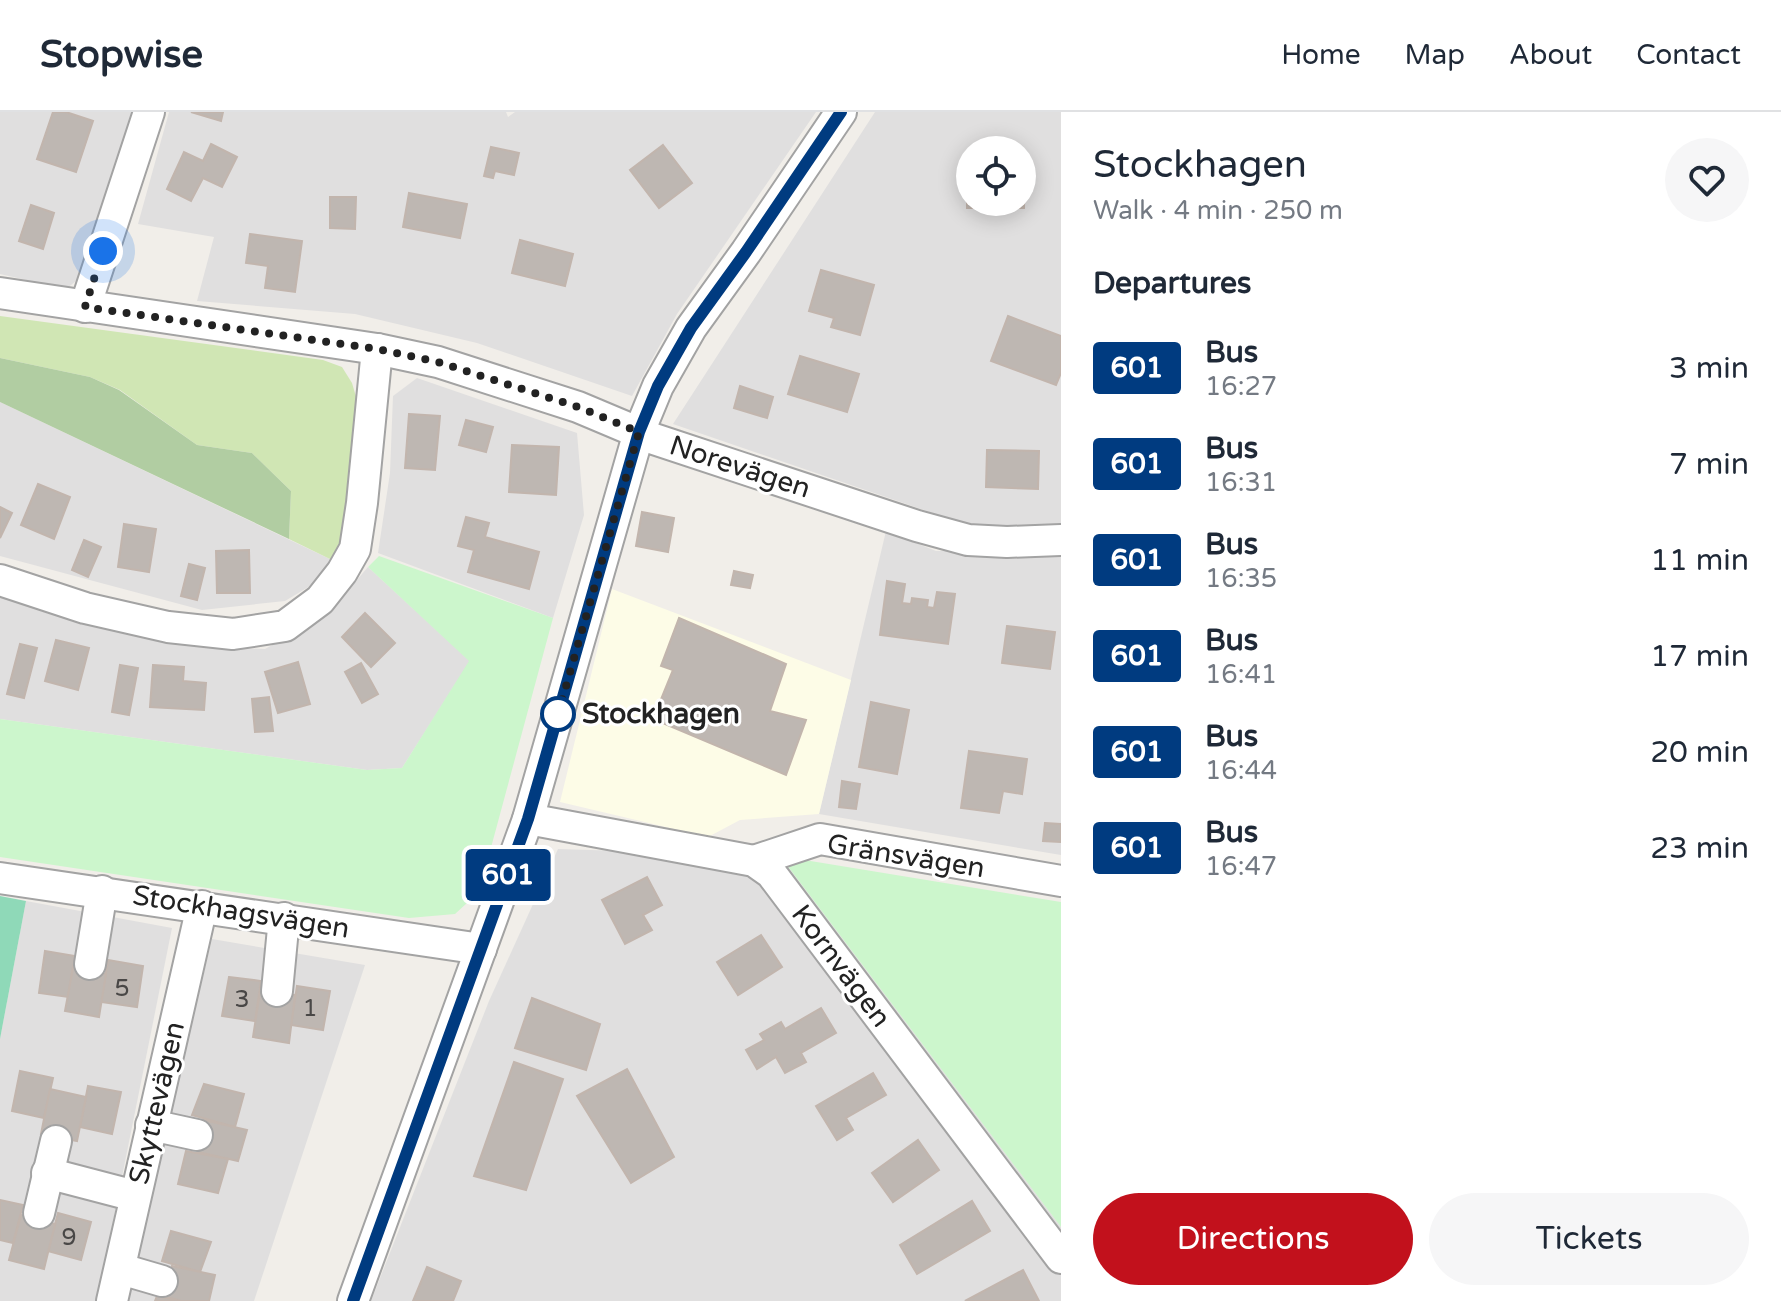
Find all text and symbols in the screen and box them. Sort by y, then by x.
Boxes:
text: Stopwise [40,32,203,78]
text: Home [1281,38,1361,72]
text: Map [1405,38,1465,72]
text: About [1509,38,1592,72]
text: Contact [1636,38,1741,72]
map controls [956,136,1036,216]
button: locate [956,136,1036,216]
button: heart [1665,138,1749,222]
text: Stockhagen [1093,142,1307,188]
text: Walk · 4 min · 250 m [1093,195,1343,226]
your location [83,231,123,271]
text: Departures [1093,265,1251,302]
text: Bus [1205,334,1258,371]
text: 3 min [1669,350,1749,387]
text: 601 [1111,351,1163,385]
text: 16:27 [1205,371,1277,402]
street label: Norevägen [665,428,815,506]
text: Bus [1205,430,1258,467]
text: 7 min [1669,446,1749,483]
text: 601 [1111,447,1163,481]
text: 16:31 [1205,467,1277,498]
text: Bus [1205,526,1258,563]
text: 11 min [1650,542,1749,579]
text: 601 [1111,543,1163,577]
text: 16:35 [1205,563,1277,594]
text: Bus [1205,622,1258,659]
text: 17 min [1650,638,1749,675]
text: 601 [1111,639,1163,673]
text: 16:41 [1205,659,1277,690]
marker: Stockhagen [541,697,575,731]
place label: Stockhagen [582,697,740,731]
text: Bus [1205,718,1258,755]
text: 20 min [1650,734,1749,771]
text: 601 [1111,735,1163,769]
text: 16:44 [1205,755,1277,786]
text: Bus [1205,814,1258,851]
street label: Gränsvägen [825,827,987,885]
text: 23 min [1650,830,1749,867]
text: 601 [1111,831,1163,865]
line badge: 601 [462,849,554,901]
text: 16:47 [1205,851,1277,882]
text: 601 [482,858,534,892]
street label: Stockhagsvägen [130,878,352,946]
street label: Kornvägen [784,898,898,1034]
house number: 5 [114,974,130,1003]
house number: 3 [234,985,250,1014]
house number: 1 [302,994,318,1023]
street label: Skyttevägen [122,1018,192,1188]
button: Directions [1093,1193,1413,1285]
button: Tickets [1429,1193,1749,1285]
house number: 9 [61,1223,77,1252]

